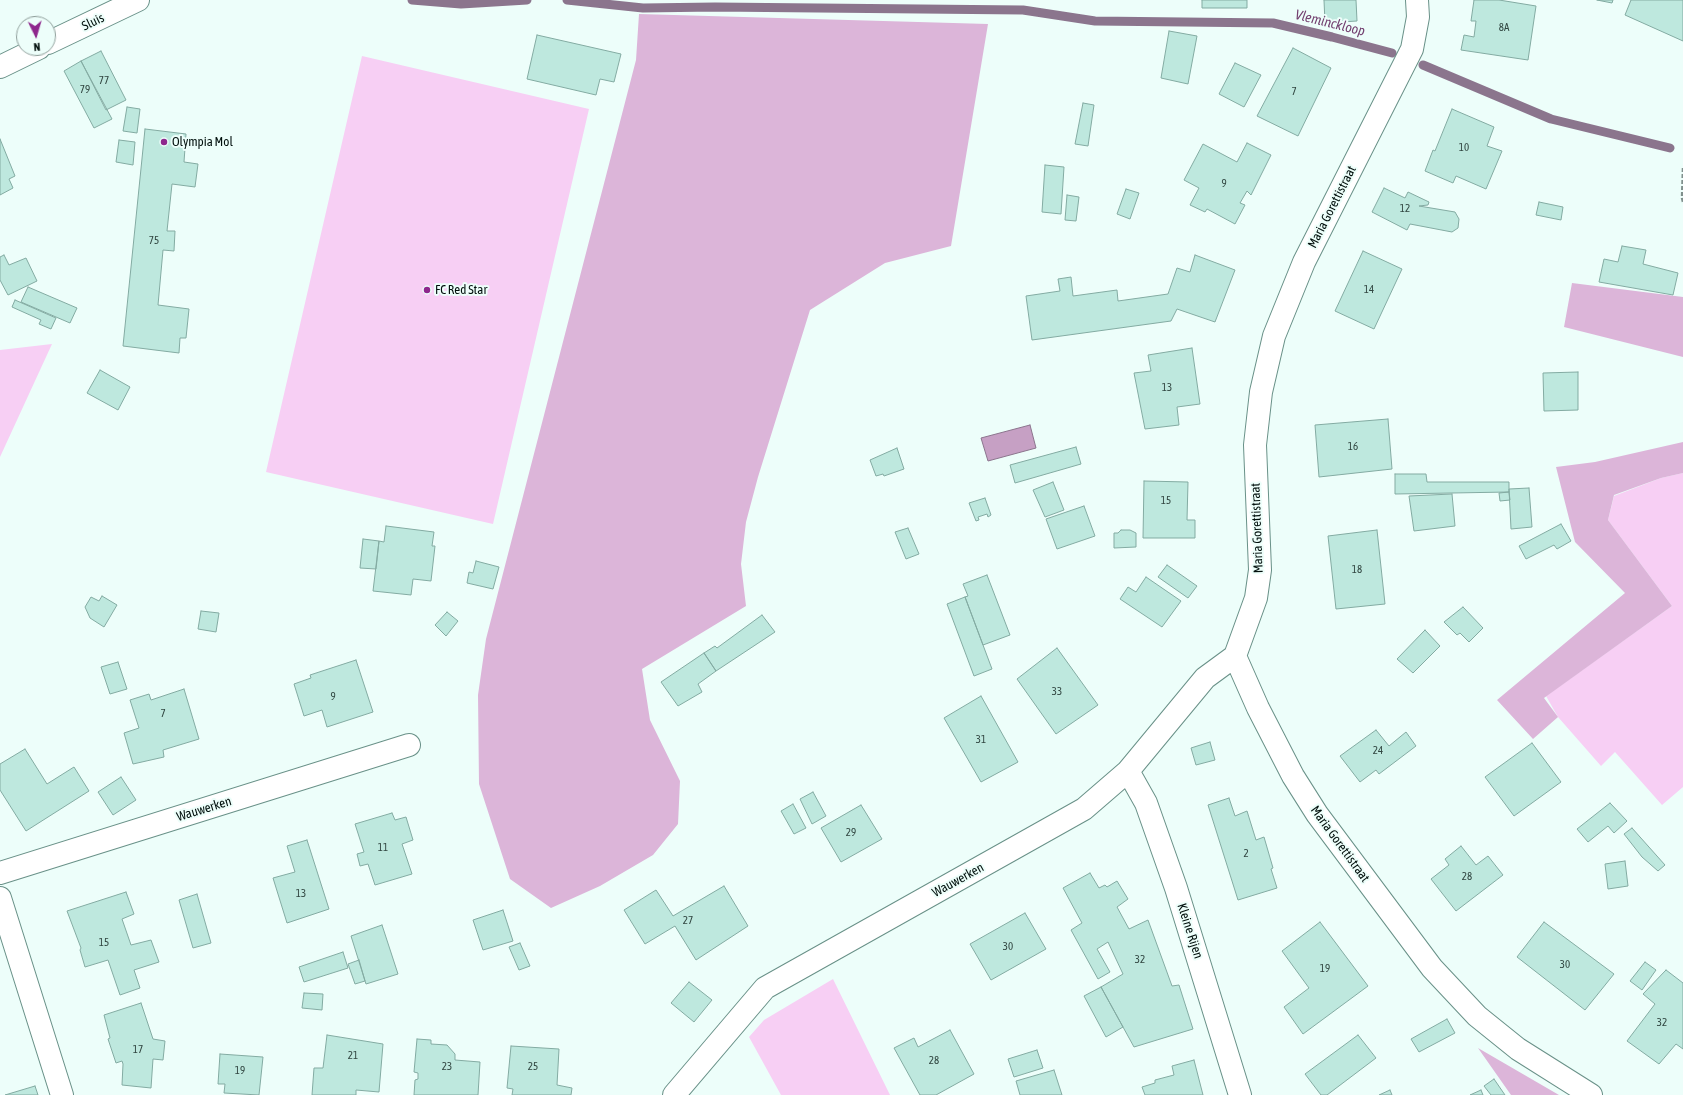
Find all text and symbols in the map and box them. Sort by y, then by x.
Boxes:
water label: Vleminckloop [1293,6,1367,40]
street label: Sluis [79,10,107,34]
north arrow [16,16,56,56]
house number: 8A [1499,21,1509,35]
text: N [33,41,41,53]
house number: 77 [99,74,109,88]
house number: 79 [80,83,90,97]
house number: 7 [1291,85,1297,99]
place label: Olympia Mol [172,134,233,150]
marker: Olympia Mol [159,137,169,147]
house number: 10 [1459,141,1469,155]
street label: Maria Gorettistraat [1305,163,1359,251]
house number: 9 [1221,177,1227,191]
house number: 12 [1400,202,1410,216]
house number: 75 [149,234,159,248]
place label: FC Red Star [435,282,487,298]
house number: 14 [1364,283,1374,297]
marker: FC Red Star [422,285,432,295]
house number: 13 [1162,381,1172,395]
house number: 16 [1348,440,1358,454]
street label: Maria Gorettistraat [1248,483,1266,573]
house number: 15 [1161,494,1171,508]
house number: 18 [1352,563,1362,577]
house number: 33 [1052,685,1062,699]
house number: 9 [330,690,336,704]
house number: 7 [160,707,166,721]
house number: 31 [976,733,986,747]
house number: 24 [1373,744,1383,758]
street label: Wauwerken [175,793,233,825]
street label: Maria Gorettistraat [1307,803,1373,885]
house number: 29 [846,826,856,840]
house number: 11 [378,841,388,855]
house number: 2 [1243,847,1249,861]
street label: Wauwerken [930,860,986,900]
house number: 28 [1462,870,1472,884]
house number: 13 [296,887,306,901]
street label: Kleine Rijen [1174,901,1206,961]
house number: 27 [683,914,693,928]
house number: 15 [99,936,109,950]
house number: 30 [1003,940,1013,954]
house number: 32 [1135,953,1145,967]
house number: 30 [1560,958,1570,972]
house number: 19 [1320,962,1330,976]
house number: 32 [1657,1016,1667,1030]
house number: 17 [133,1043,143,1057]
house number: 21 [348,1049,358,1063]
house number: 28 [929,1054,939,1068]
house number: 23 [442,1060,452,1074]
house number: 25 [528,1060,538,1074]
house number: 19 [235,1064,245,1078]

